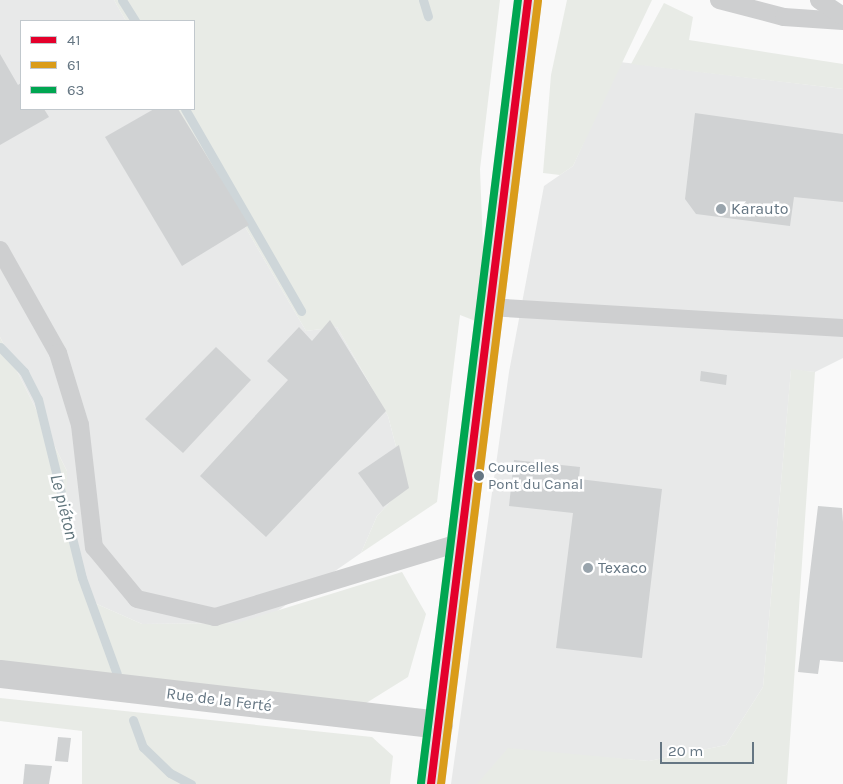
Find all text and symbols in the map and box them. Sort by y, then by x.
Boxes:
legend [20,20,195,110]
text: 41 [67,31,80,49]
text: 61 [67,56,81,74]
text: 63 [67,81,84,99]
place label: Karauto [731,199,789,219]
marker: Karauto [715,203,727,215]
place label: Courcelles Pont du Canal [488,458,583,493]
marker: Courcelles Pont du Canal [474,471,484,481]
water label: Le piéton [45,472,83,542]
place label: Texaco [598,558,647,578]
marker: Texaco [582,562,594,574]
street label: Rue de la Ferté [165,684,273,716]
scale bar [663,732,757,764]
text: 20 m [668,742,703,760]

